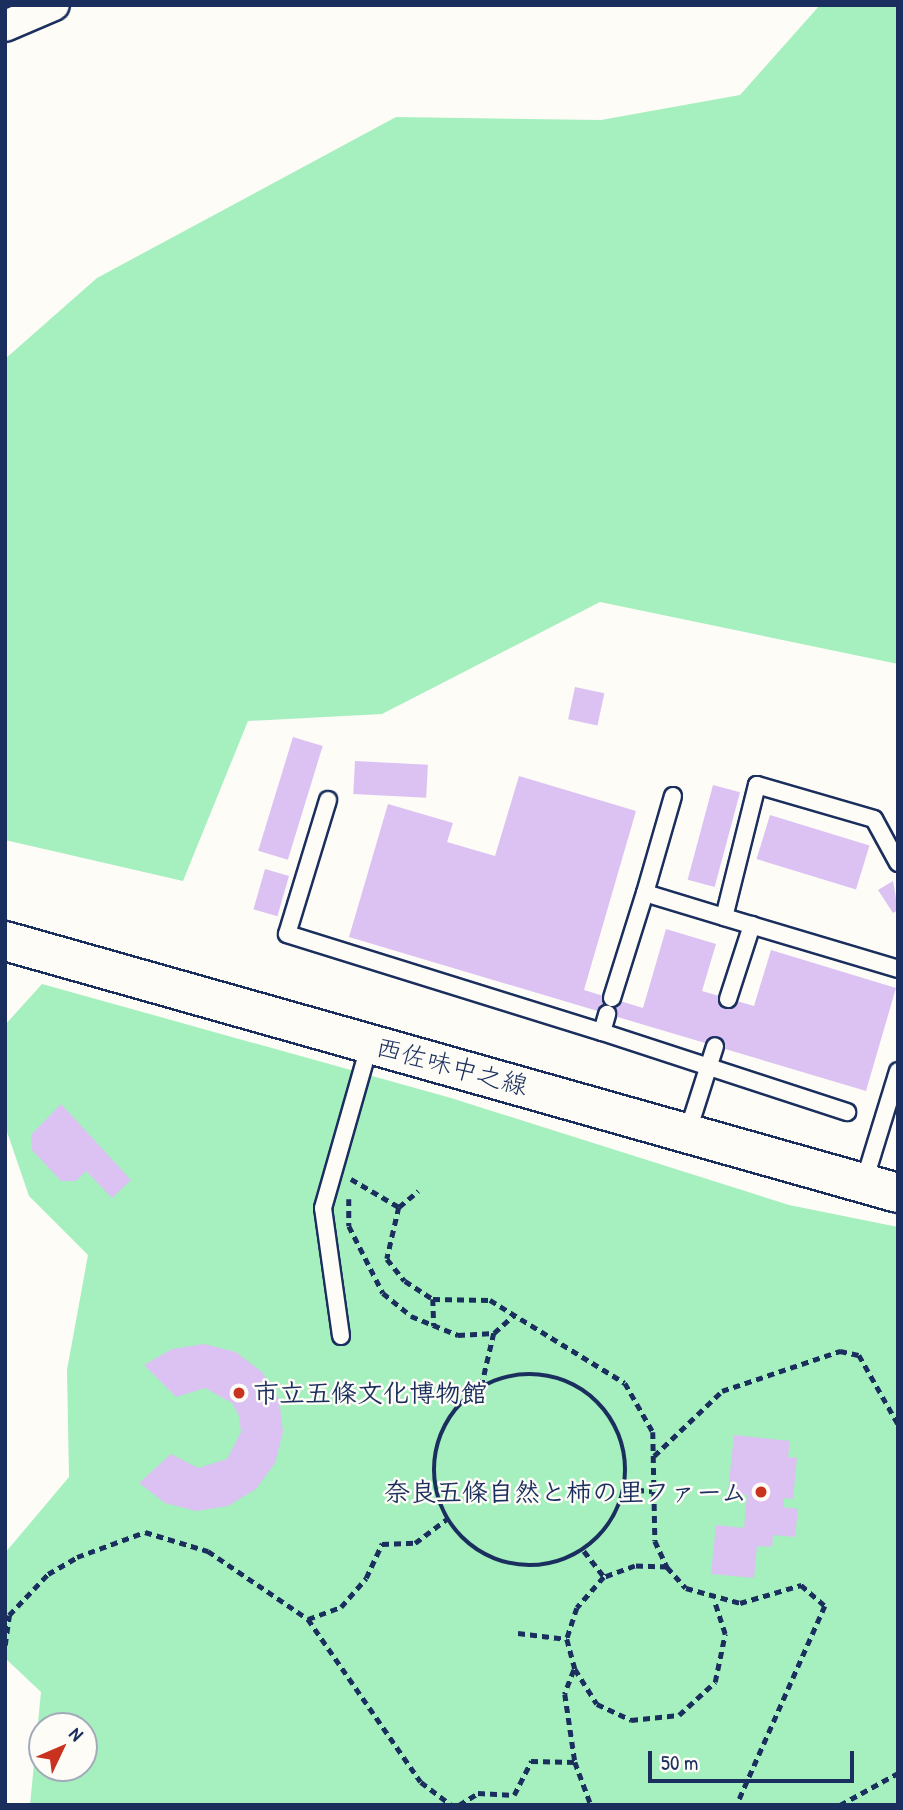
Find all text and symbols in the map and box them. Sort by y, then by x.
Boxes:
street label: 西佐味中之線 [373,1031,531,1101]
place label: 市立五條文化博物館 [253,1377,487,1409]
marker: 市立五條文化博物館 [231,1385,247,1401]
place label: 奈良五條自然と柿の里ファーム [383,1476,747,1508]
marker: 奈良五條自然と柿の里ファーム [753,1484,769,1500]
north arrow [28,1712,98,1782]
text: N [64,1721,90,1746]
scale bar [651,1736,858,1780]
text: 50 m [661,1748,698,1777]

